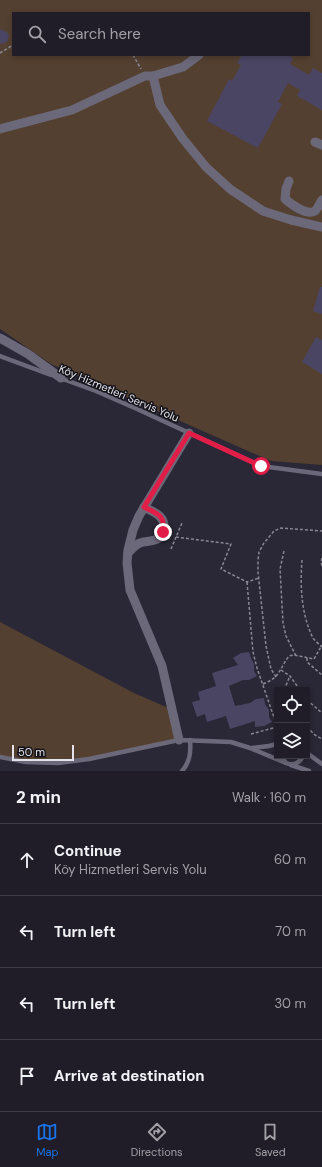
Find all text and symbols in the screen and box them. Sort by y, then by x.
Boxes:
search box [12,12,310,56]
icon: search [26,23,48,45]
text: Search here [58,24,141,44]
street label: Köy Hizmetleri Servis Yolu [57,361,181,425]
route start [252,457,270,475]
route end [154,523,172,541]
map controls [274,687,310,759]
button: locate [274,687,310,723]
button: layers [274,723,310,759]
scale bar [12,743,74,762]
text: 50 m [18,745,45,759]
text: 2 min [16,786,61,808]
text: Walk · 160 m [232,789,306,806]
text: Continue [54,841,122,861]
icon: ahead [16,849,38,871]
text: 60 m [274,851,306,868]
text: Köy Hizmetleri Servis Yolu [54,861,207,878]
icon: left [16,921,38,943]
text: Turn left [54,922,115,942]
text: 70 m [275,923,306,940]
icon: left [16,993,38,1015]
text: Turn left [54,994,115,1014]
text: 30 m [274,995,306,1012]
icon: arrive [16,1065,38,1087]
text: Arrive at destination [54,1066,205,1086]
tab: Map [36,1121,58,1159]
tab: Directions [131,1121,183,1159]
tab: Saved [255,1121,286,1159]

